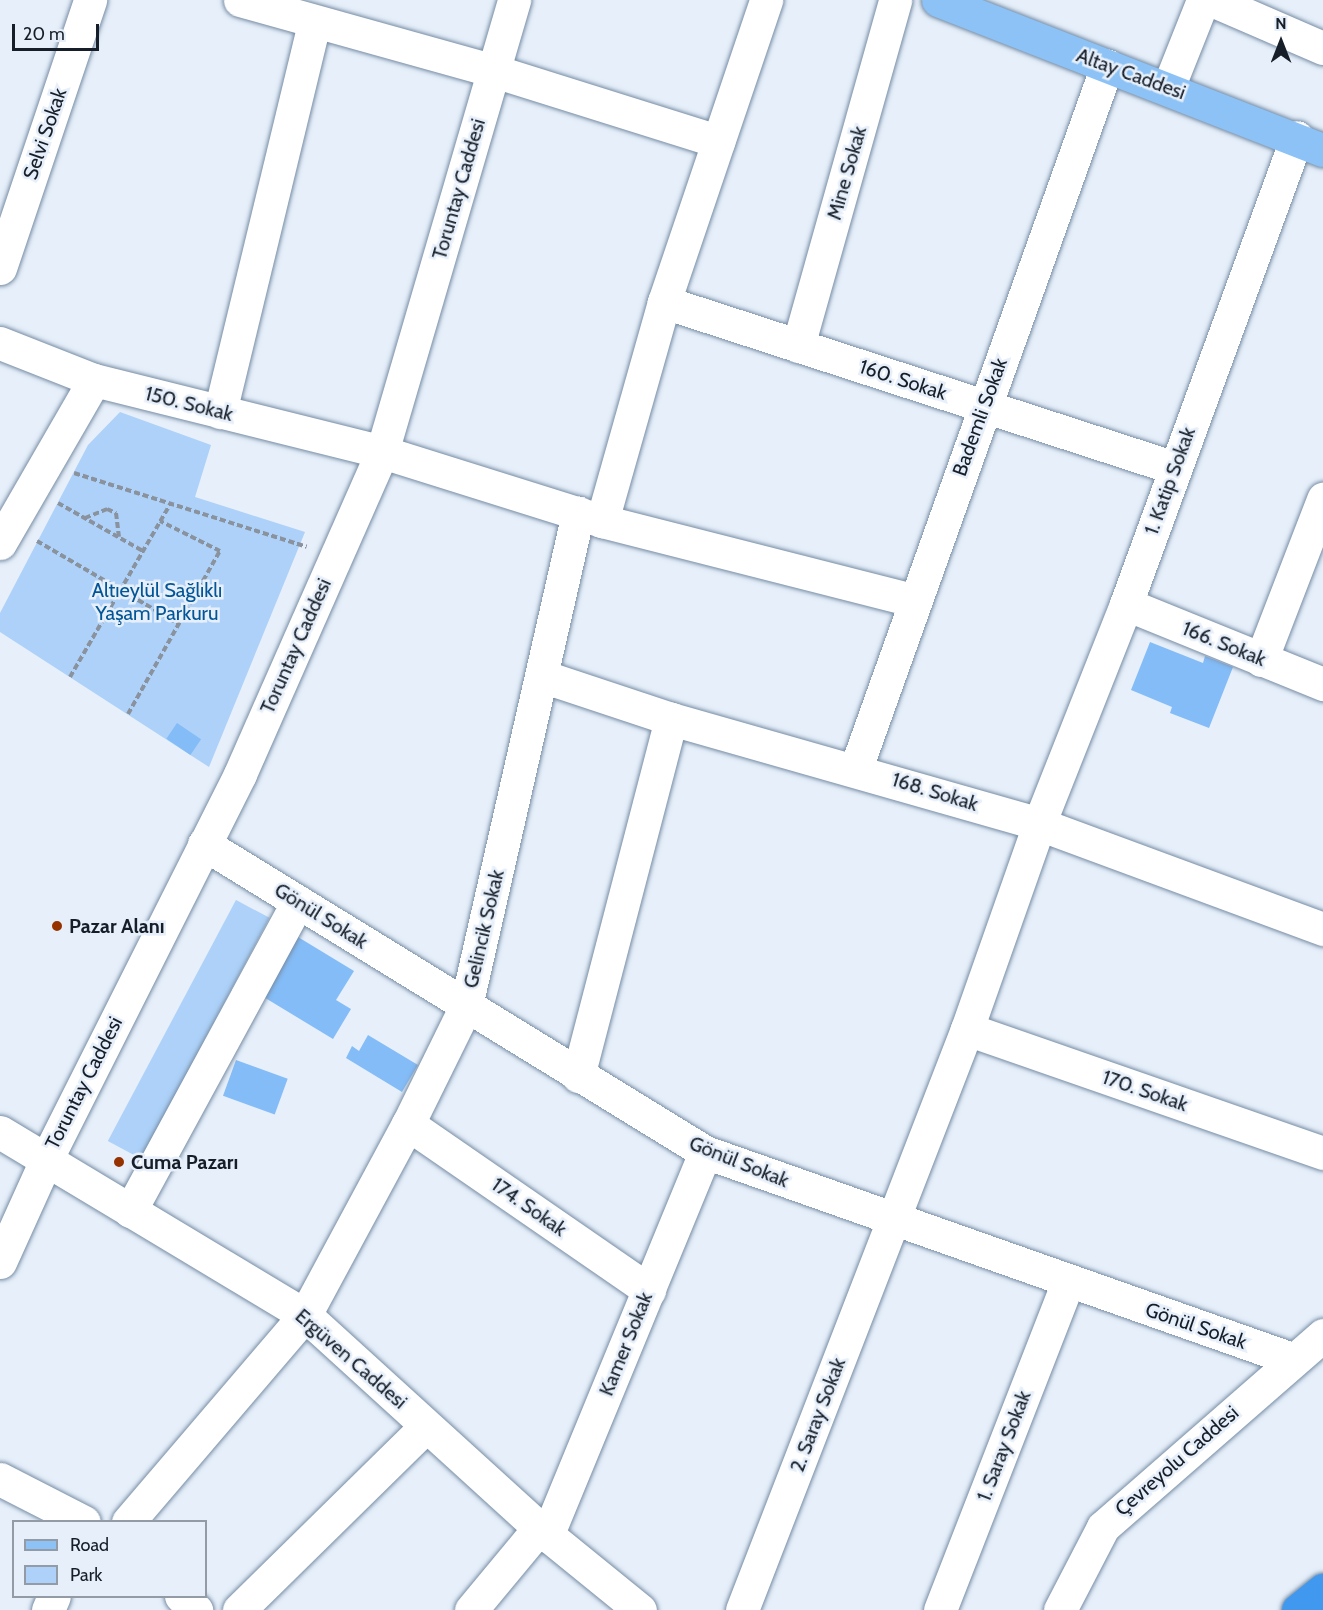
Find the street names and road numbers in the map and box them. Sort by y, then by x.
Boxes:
street label: Altay Caddesi [1073,43,1189,105]
street label: Selvi Sokak [18,85,72,183]
street label: Toruntay Caddesi [427,116,491,262]
street label: Mine Sokak [822,123,872,223]
street label: 160. Sokak [856,355,950,405]
street label: Bademli Sokak [948,355,1012,479]
street label: 150. Sokak [143,382,235,426]
street label: 1. Katip Sokak [1139,424,1201,538]
street label: Toruntay Caddesi [255,575,337,717]
street label: 166. Sokak [1179,616,1269,672]
street label: 168. Sokak [889,768,981,816]
street label: Gelincik Sokak [459,868,509,990]
street label: Gönül Sokak [270,878,372,954]
street label: Toruntay Caddesi [40,1013,128,1153]
street label: 170. Sokak [1099,1065,1191,1117]
street label: Gönül Sokak [686,1131,792,1193]
street label: 174. Sokak [487,1173,571,1241]
street label: Kamer Sokak [594,1289,658,1399]
street label: Gönül Sokak [1142,1298,1250,1354]
street label: Ergüven Caddesi [290,1304,412,1414]
street label: 2. Saray Sokak [785,1354,851,1476]
street label: 1. Saray Sokak [972,1387,1036,1505]
street label: Çevreyolu Caddesi [1110,1401,1244,1521]

